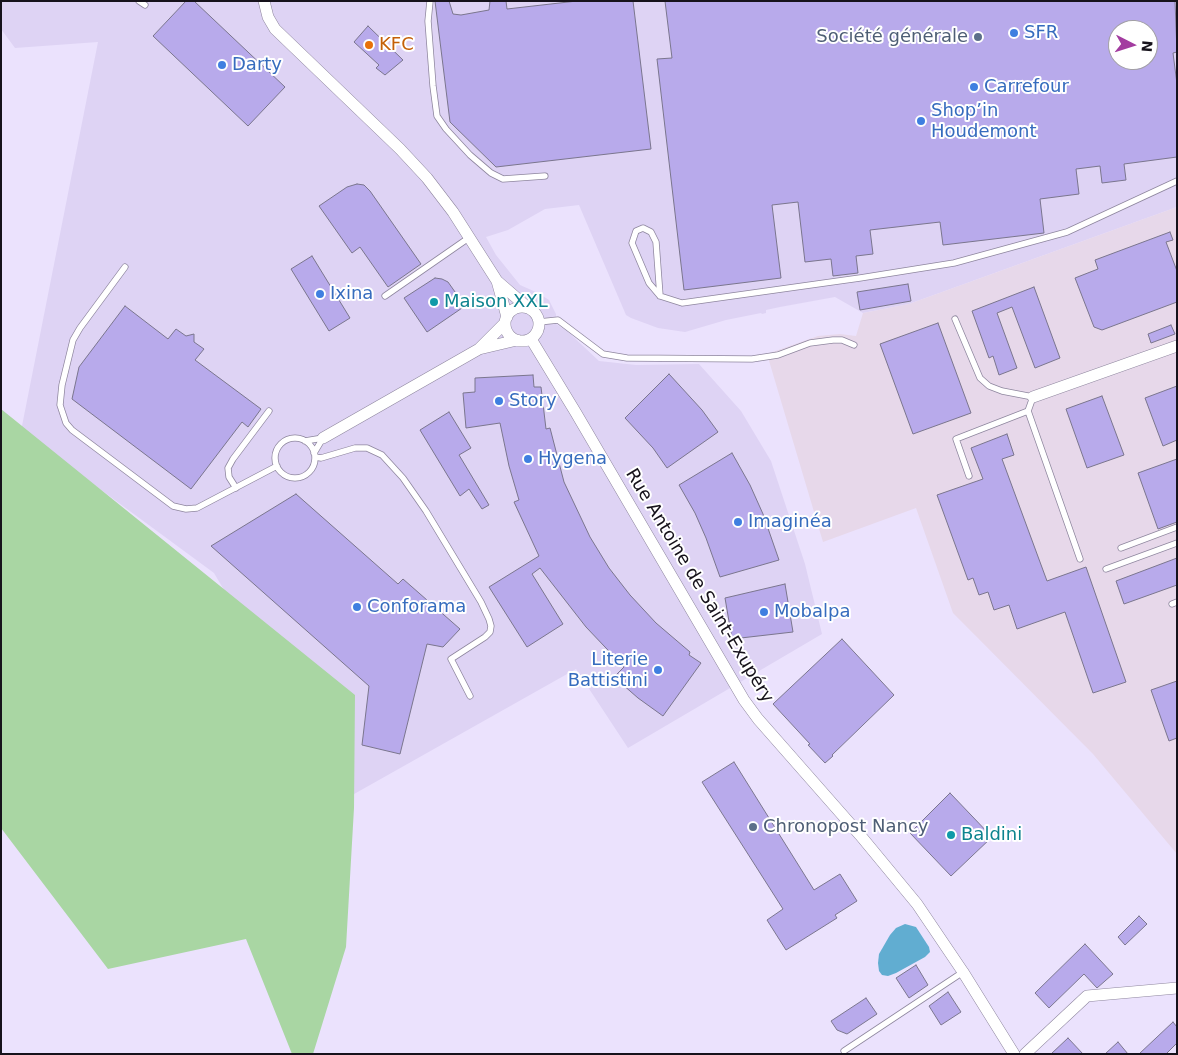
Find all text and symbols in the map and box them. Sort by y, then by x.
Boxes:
north arrow [1108,20,1158,70]
place label: SFR [1024,22,1058,44]
place label: Société générale [816,26,968,48]
marker: SFR [1008,27,1020,39]
marker: Société générale [972,31,984,43]
place label: KFC [379,34,414,56]
marker: KFC [363,39,375,51]
text: N [1138,40,1155,53]
place label: Darty [232,54,282,76]
marker: Darty [216,59,228,71]
place label: Carrefour [984,76,1069,98]
marker: Carrefour [968,81,980,93]
place label: Shop’in Houdemont [931,100,1036,142]
marker: Shop’in Houdemont [915,115,927,127]
place label: Ixina [330,283,373,305]
marker: Ixina [314,288,326,300]
place label: Maison XXL [444,291,548,313]
marker: Maison XXL [428,296,440,308]
place label: Story [509,390,557,412]
marker: Story [493,395,505,407]
place label: Hygena [538,448,607,470]
marker: Hygena [522,453,534,465]
street label: Rue Antoine de Saint-Exupéry [620,465,778,707]
place label: Imaginéa [748,511,832,533]
marker: Imaginéa [732,516,744,528]
place label: Conforama [367,596,466,618]
marker: Conforama [351,601,363,613]
place label: Mobalpa [774,601,850,623]
marker: Mobalpa [758,606,770,618]
place label: Literie Battistini [568,649,648,692]
marker: Literie Battistini [652,664,664,676]
place label: Chronopost Nancy [763,816,928,838]
marker: Chronopost Nancy [747,821,759,833]
place label: Baldini [961,824,1022,846]
marker: Baldini [945,829,957,841]

